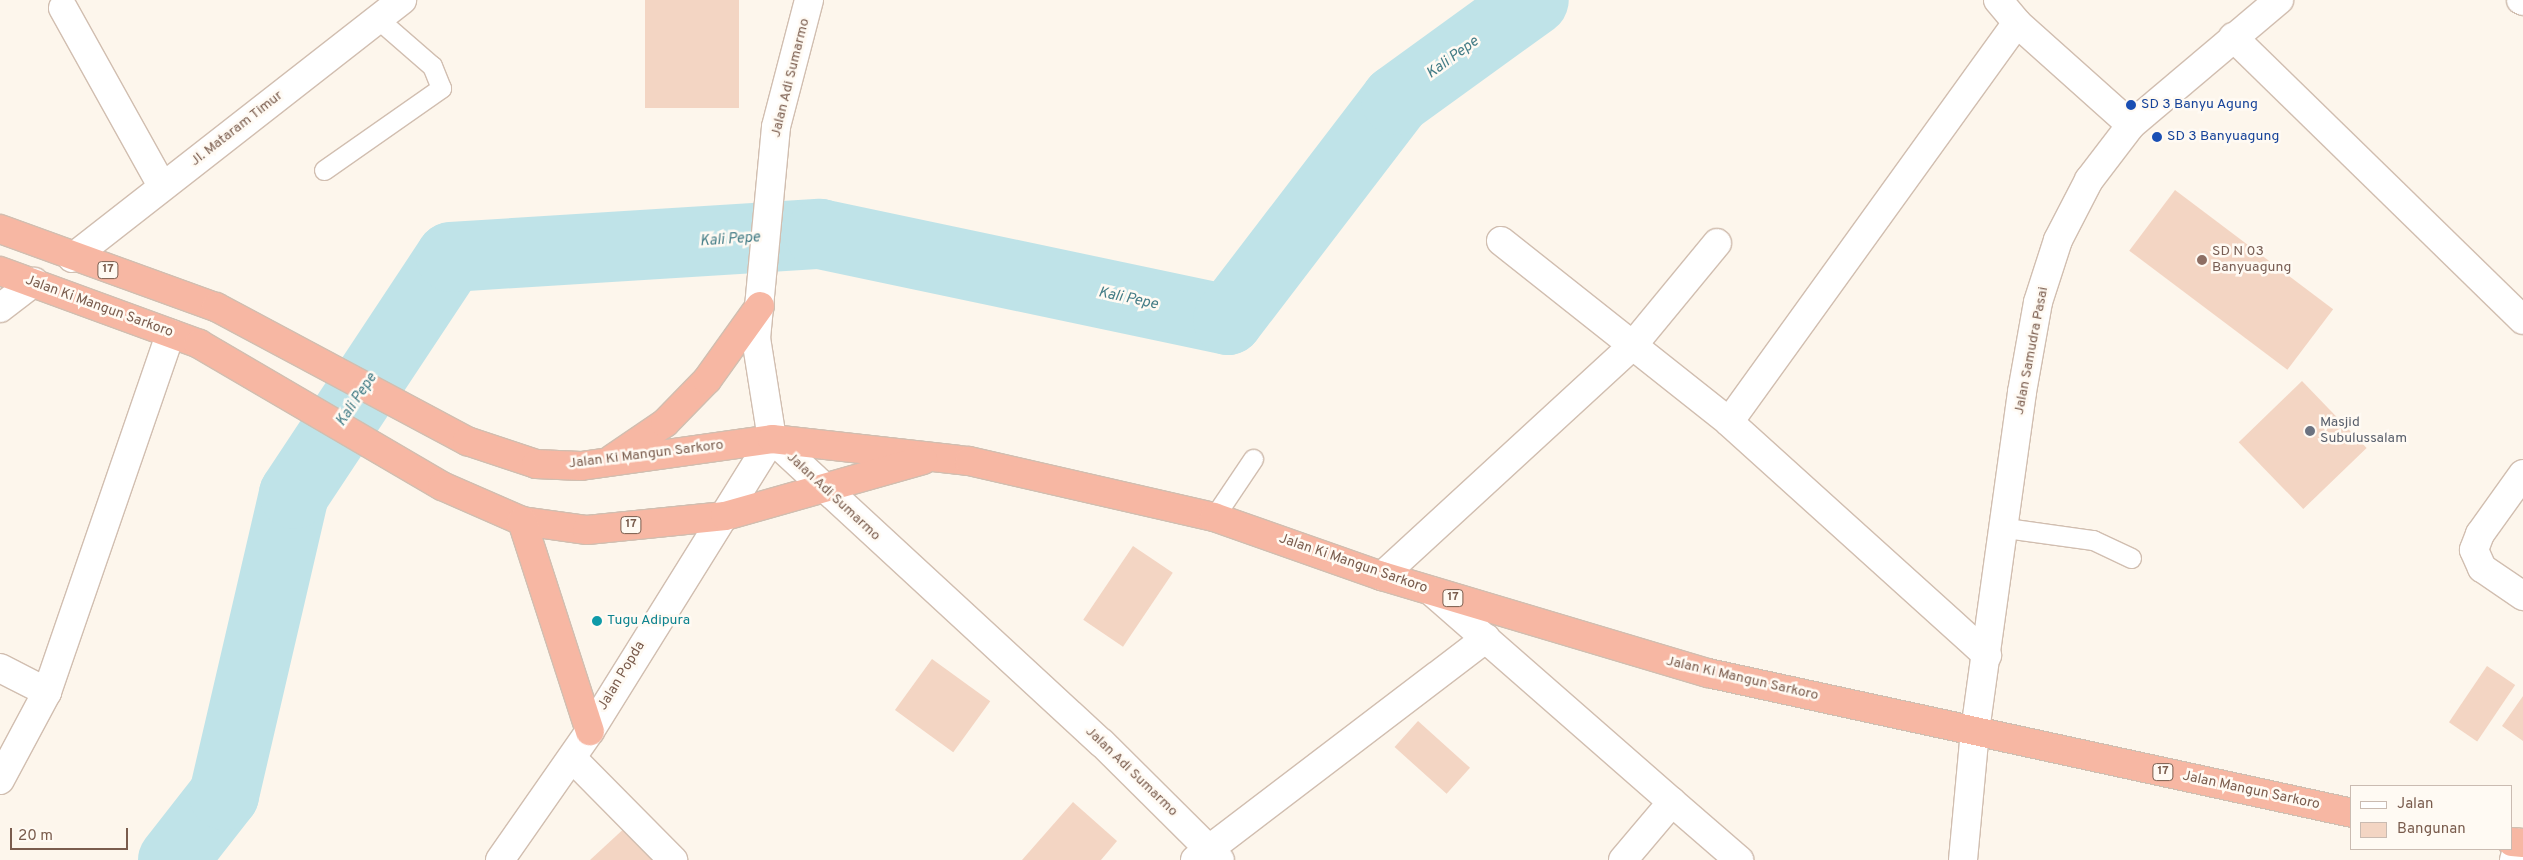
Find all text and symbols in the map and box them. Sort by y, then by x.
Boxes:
street label: Jalan Adi Sumarmo [768,17,814,139]
water label: Kali Pepe [1423,33,1483,83]
street label: Jl. Mataram Timur [187,88,287,170]
place label: SD 3 Banyu Agung [2141,97,2258,113]
marker: SD 3 Banyu Agung [2125,99,2137,111]
place label: SD 3 Banyuagung [2167,129,2279,145]
marker: SD 3 Banyuagung [2151,131,2163,143]
water label: Kali Pepe [699,229,761,251]
place label: SD N 03 Banyuagung [2212,244,2292,276]
marker: SD N 03 Banyuagung [2196,254,2208,266]
road number: 17 [97,260,119,280]
street label: Jalan Ki Mangun Sarkoro [23,272,175,342]
water label: Kali Pepe [1097,284,1159,314]
street label: Jalan Samudra Pasai [2011,286,2053,416]
water label: Kali Pepe [333,370,381,430]
place label: Masjid Subulussalam [2320,415,2407,448]
marker: Masjid Subulussalam [2304,425,2316,437]
street label: Jalan Ki Mangun Sarkoro [568,437,724,473]
street label: Jalan Adi Sumarmo [782,449,884,545]
road number: 17 [620,516,642,534]
street label: Jalan Ki Mangun Sarkoro [1277,531,1429,597]
road number: 17 [1442,588,1464,608]
place label: Tugu Adipura [607,613,691,629]
marker: Tugu Adipura [591,615,603,627]
street label: Jalan Popda [595,639,649,713]
street label: Jalan Ki Mangun Sarkoro [1664,653,1820,705]
street label: Jalan Adi Sumarmo [1081,723,1181,821]
road number: 17 [2152,762,2174,782]
street label: Jalan Mangun Sarkoro [2181,768,2321,814]
legend [2350,785,2513,850]
text: Jalan [2397,795,2434,814]
scale bar [12,818,130,850]
text: Bangunan [2397,820,2466,839]
text: 20 m [18,827,53,846]

